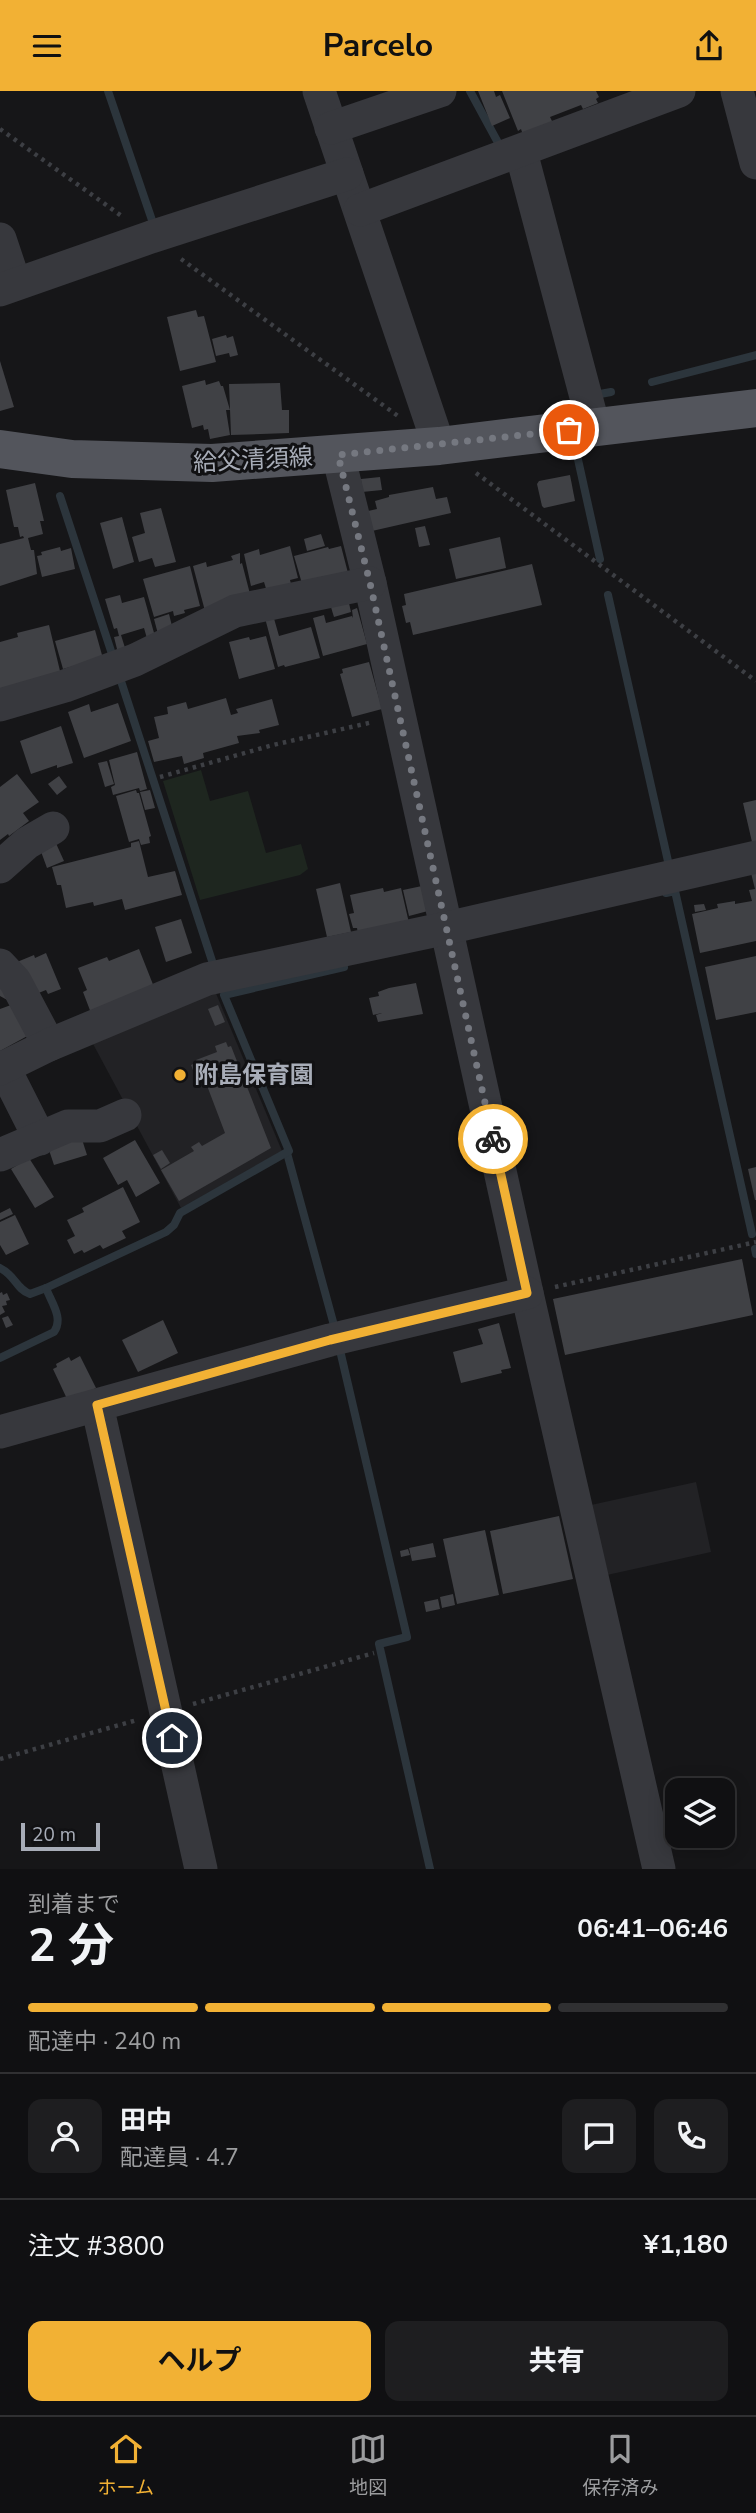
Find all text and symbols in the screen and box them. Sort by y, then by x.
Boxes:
text: Parcelo [323,24,433,67]
icon: menu [28,27,66,65]
icon: share [690,27,728,65]
pin [539,400,599,460]
icon: bag [550,411,588,449]
street label: 給父清須線 [192,441,314,479]
place label: 附島保育園 [194,1059,314,1091]
marker: 附島保育園 [172,1067,188,1083]
courier [458,1104,528,1174]
icon: bike [474,1120,512,1158]
pin [142,1708,202,1768]
icon: home [153,1719,191,1757]
map controls [665,1778,735,1848]
button: layers [665,1778,735,1848]
scale bar [21,1820,100,1852]
text: 20 m [32,1822,76,1848]
text: 到着まで [28,1889,120,1920]
text: 06:41–06:46 [577,1911,728,1946]
text: 2 分 [28,1914,114,1977]
text: 配達中 · 240 m [28,2026,181,2057]
button: person [28,2099,102,2173]
button: chat [562,2099,636,2173]
button: phone [654,2099,728,2173]
text: 田中 [120,2103,172,2138]
text: 配達員 · 4.7 [120,2142,239,2173]
text: ¥1,180 [644,2227,728,2262]
text: 注文 #3800 [28,2229,165,2264]
button: ヘルプ [28,2321,371,2401]
button: 共有 [385,2321,728,2401]
tab: ホーム [98,2430,154,2501]
tab: 地図 [349,2430,387,2501]
tab: 保存済み [582,2430,658,2501]

